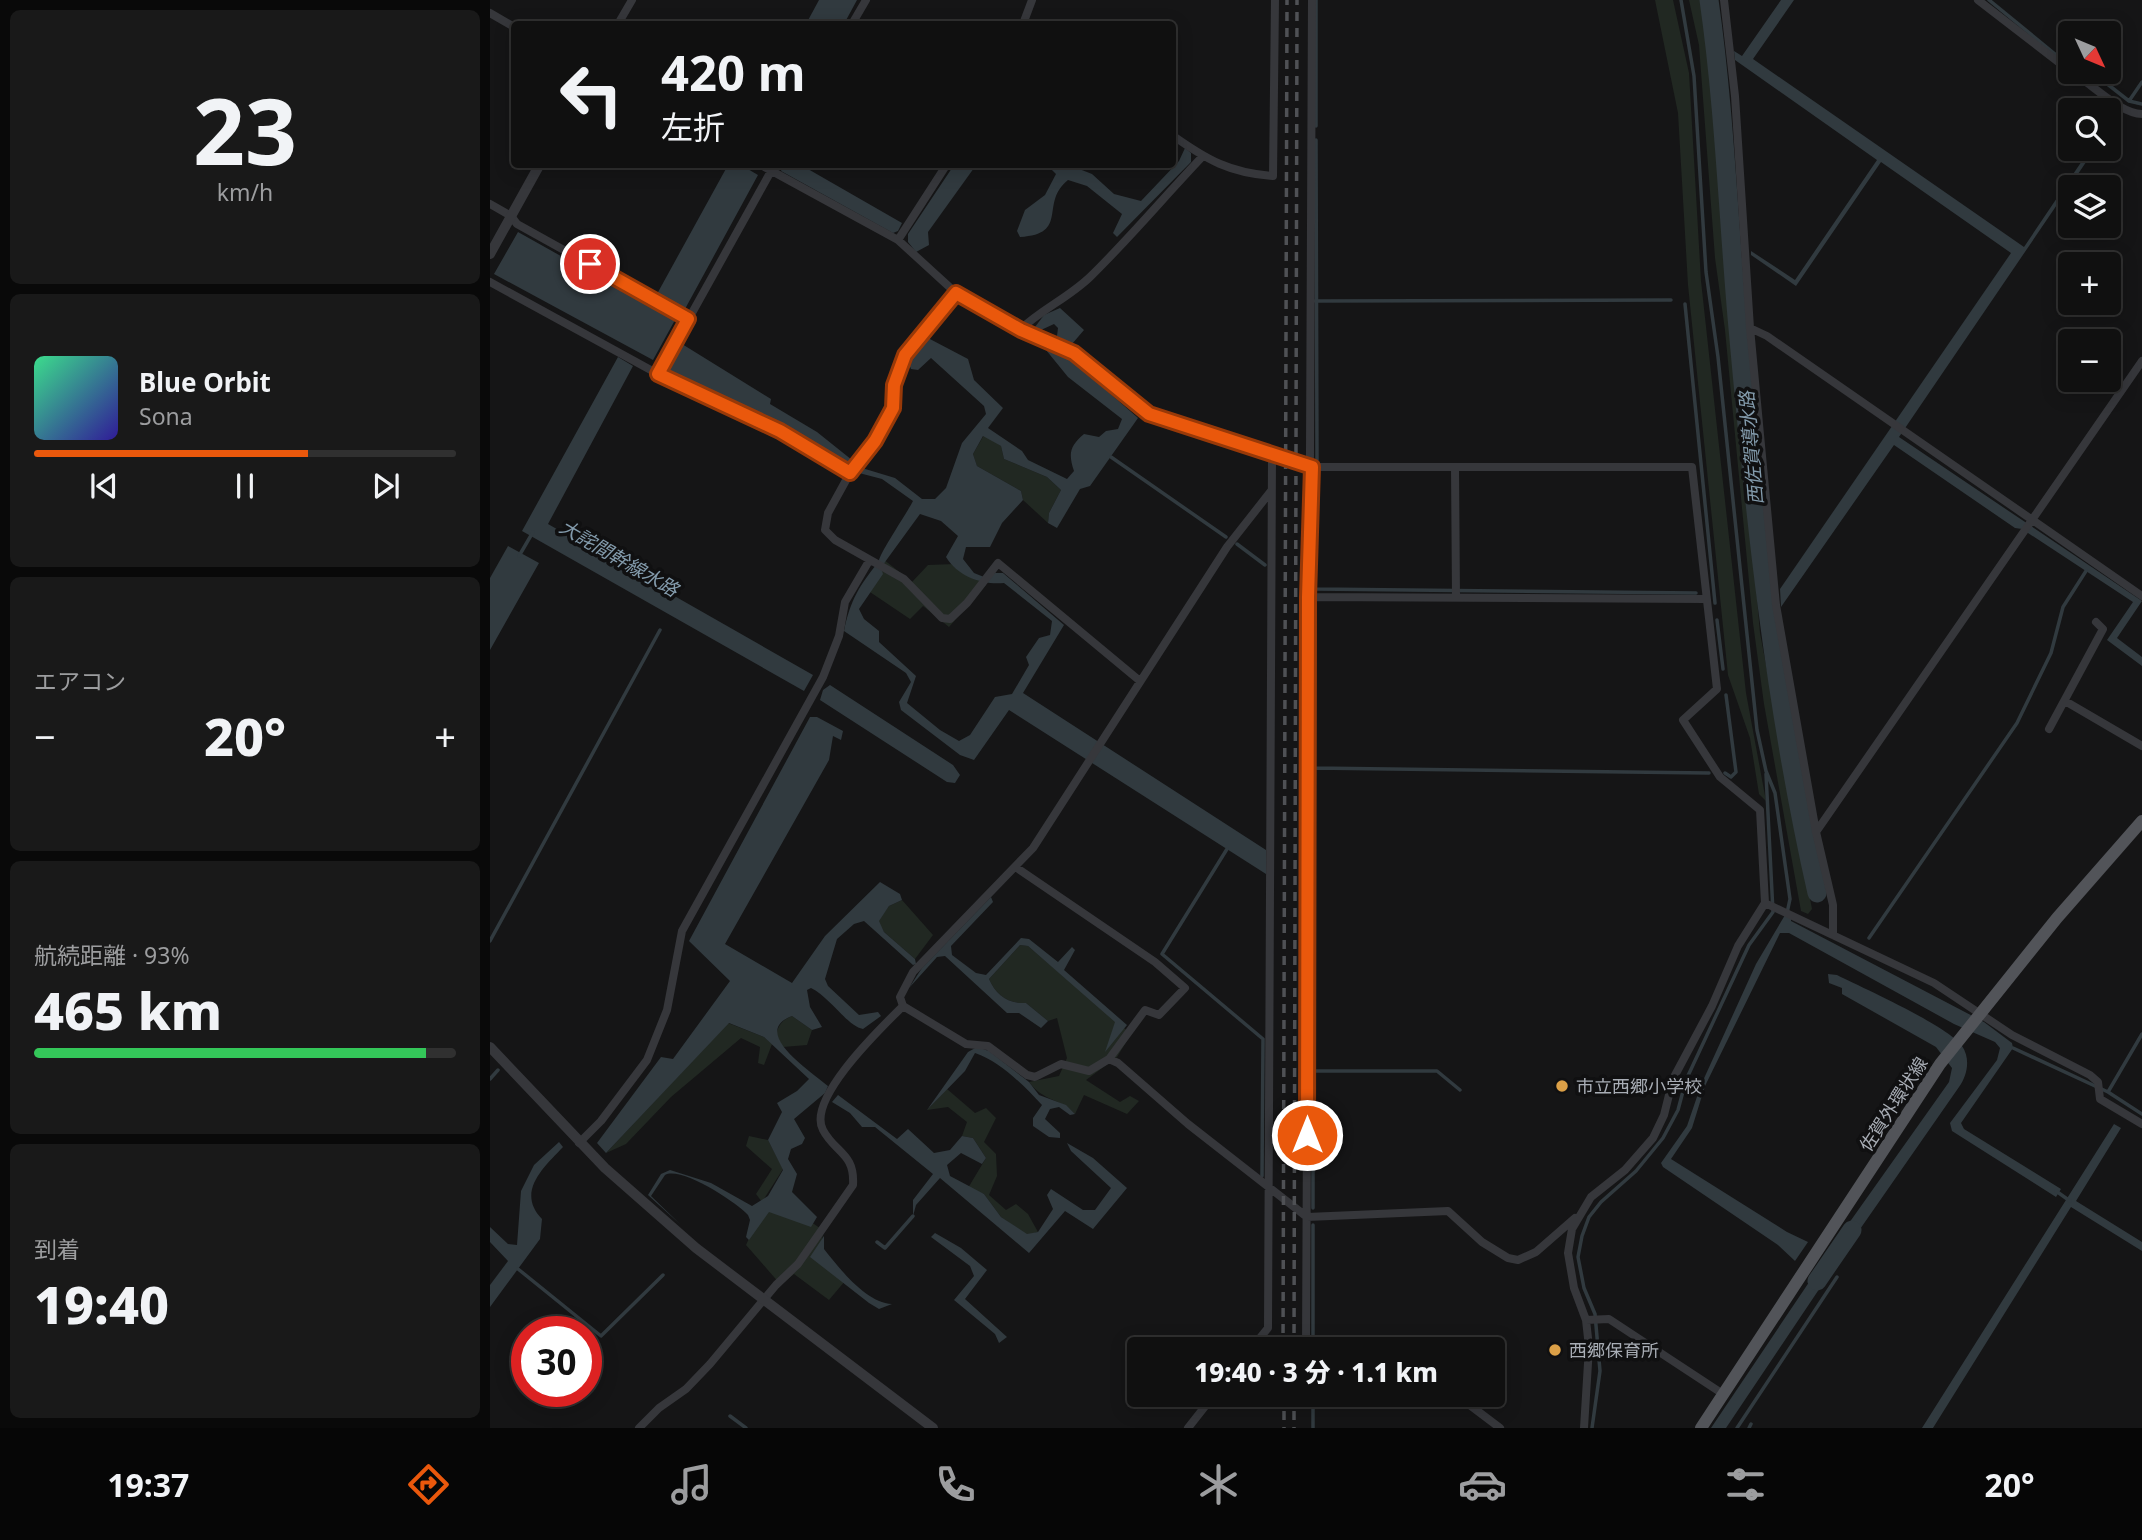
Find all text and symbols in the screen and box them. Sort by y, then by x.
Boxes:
north arrow [2058,21,2121,84]
map controls [2058,21,2121,392]
text: 420 m [661,39,806,105]
icon: left [546,49,637,140]
text: 23 [193,68,297,192]
button: search [2058,98,2121,161]
text: 左折 [661,105,725,148]
button: layers [2058,175,2121,238]
text: km/h [217,176,273,208]
pin [560,234,620,294]
icon: arrive [571,245,609,283]
button: + [2058,252,2121,315]
button: − [2058,329,2121,392]
text: Blue Orbit [139,364,271,400]
water label: 西佐賀導水路 [1733,388,1769,506]
text: Sona [139,400,193,432]
icon: previous [85,467,123,505]
icon: pause [226,467,264,505]
icon: next [367,467,405,505]
water label: 大詫間幹線水路 [555,513,685,604]
text: エアコン [34,665,126,697]
text: 20° [204,700,286,771]
text: − [34,710,56,762]
text: + [434,710,456,762]
text: 航続距離 · 93% [34,939,190,971]
text: 465 km [34,974,222,1045]
street label: 佐賀外環状線 [1854,1052,1932,1156]
place label: 市立西郷小学校 [1576,1074,1702,1098]
marker: 市立西郷小学校 [1554,1078,1570,1094]
position arrow [1270,1098,1344,1172]
text: 到着 [34,1233,80,1265]
text: 19:40 [34,1268,169,1339]
speed limit sign: 30 [511,1316,602,1407]
place label: 西郷保育所 [1569,1338,1659,1362]
marker: 西郷保育所 [1547,1342,1563,1358]
text: 19:40 · 3 分 · 1.1 km [1194,1354,1438,1390]
icon: directions [404,1460,453,1509]
icon: music [667,1460,716,1509]
icon: phone [931,1460,980,1509]
icon: climate [1194,1460,1243,1509]
icon: car [1458,1460,1507,1509]
icon: filters [1721,1460,1770,1509]
text: 19:37 [107,1463,189,1506]
text: 20° [1985,1463,2035,1506]

